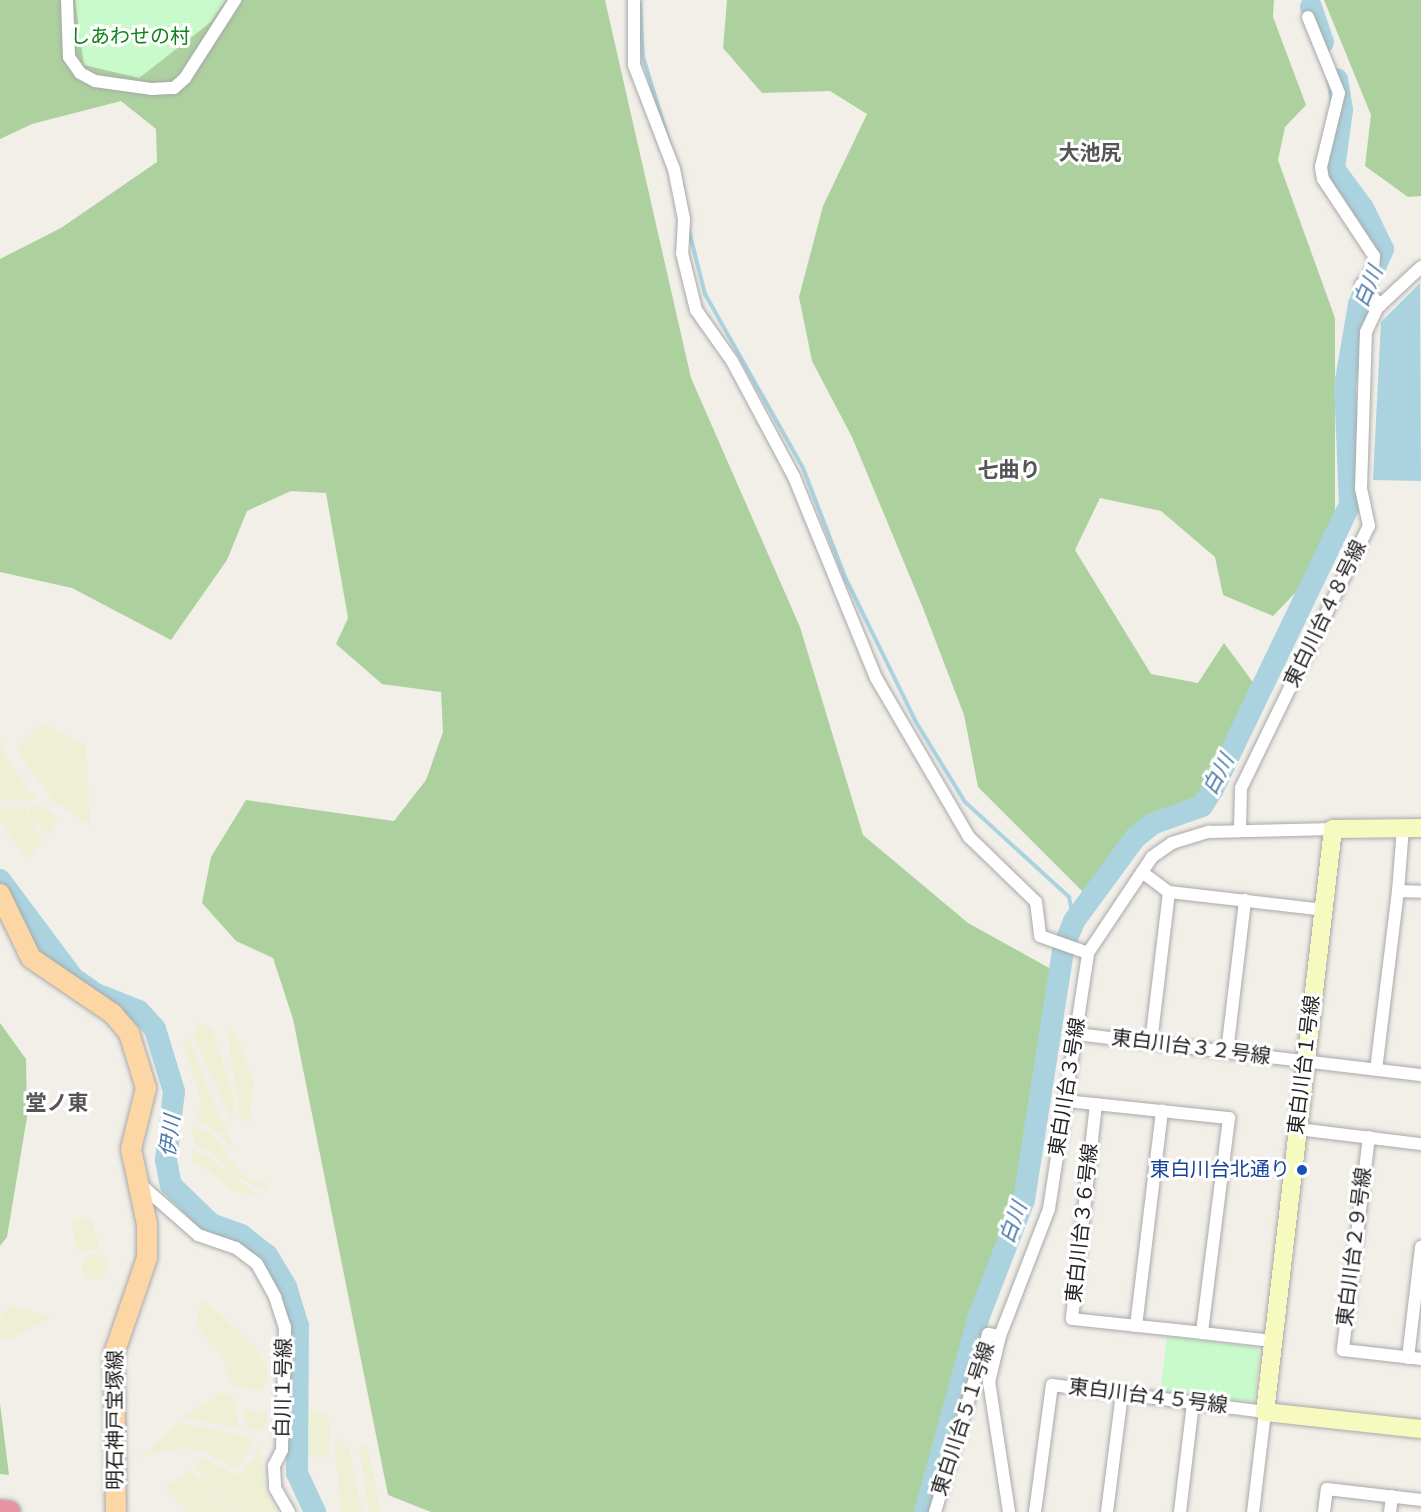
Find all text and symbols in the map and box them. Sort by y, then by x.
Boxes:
park label: しあわせの村 [70,25,190,49]
district label: 大池尻 [1059,141,1121,167]
water label: 白川 [1349,263,1389,311]
district label: 七曲り [978,458,1040,484]
street label: 東白川台４８号線 [1280,537,1372,691]
water label: 白川 [1198,751,1240,799]
street label: 東白川台１号線 [1285,994,1325,1136]
street label: 東白川台３号線 [1045,1016,1091,1158]
street label: 東白川台３２号線 [1110,1026,1272,1070]
district label: 堂ノ東 [26,1091,88,1117]
water label: 伊川 [156,1114,186,1158]
street label: 東白川台３６号線 [1063,1142,1103,1304]
place label: 東白川台北通り [1150,1158,1290,1182]
marker: 東白川台北通り [1295,1163,1309,1177]
street label: 東白川台２９号線 [1333,1166,1377,1328]
water label: 白川 [995,1199,1033,1247]
street label: 白川１号線 [271,1338,297,1438]
street label: 東白川台５１号線 [928,1339,1000,1499]
street label: 明石神戸宝塚線 [104,1350,128,1490]
street label: 東白川台４５号線 [1067,1375,1229,1419]

